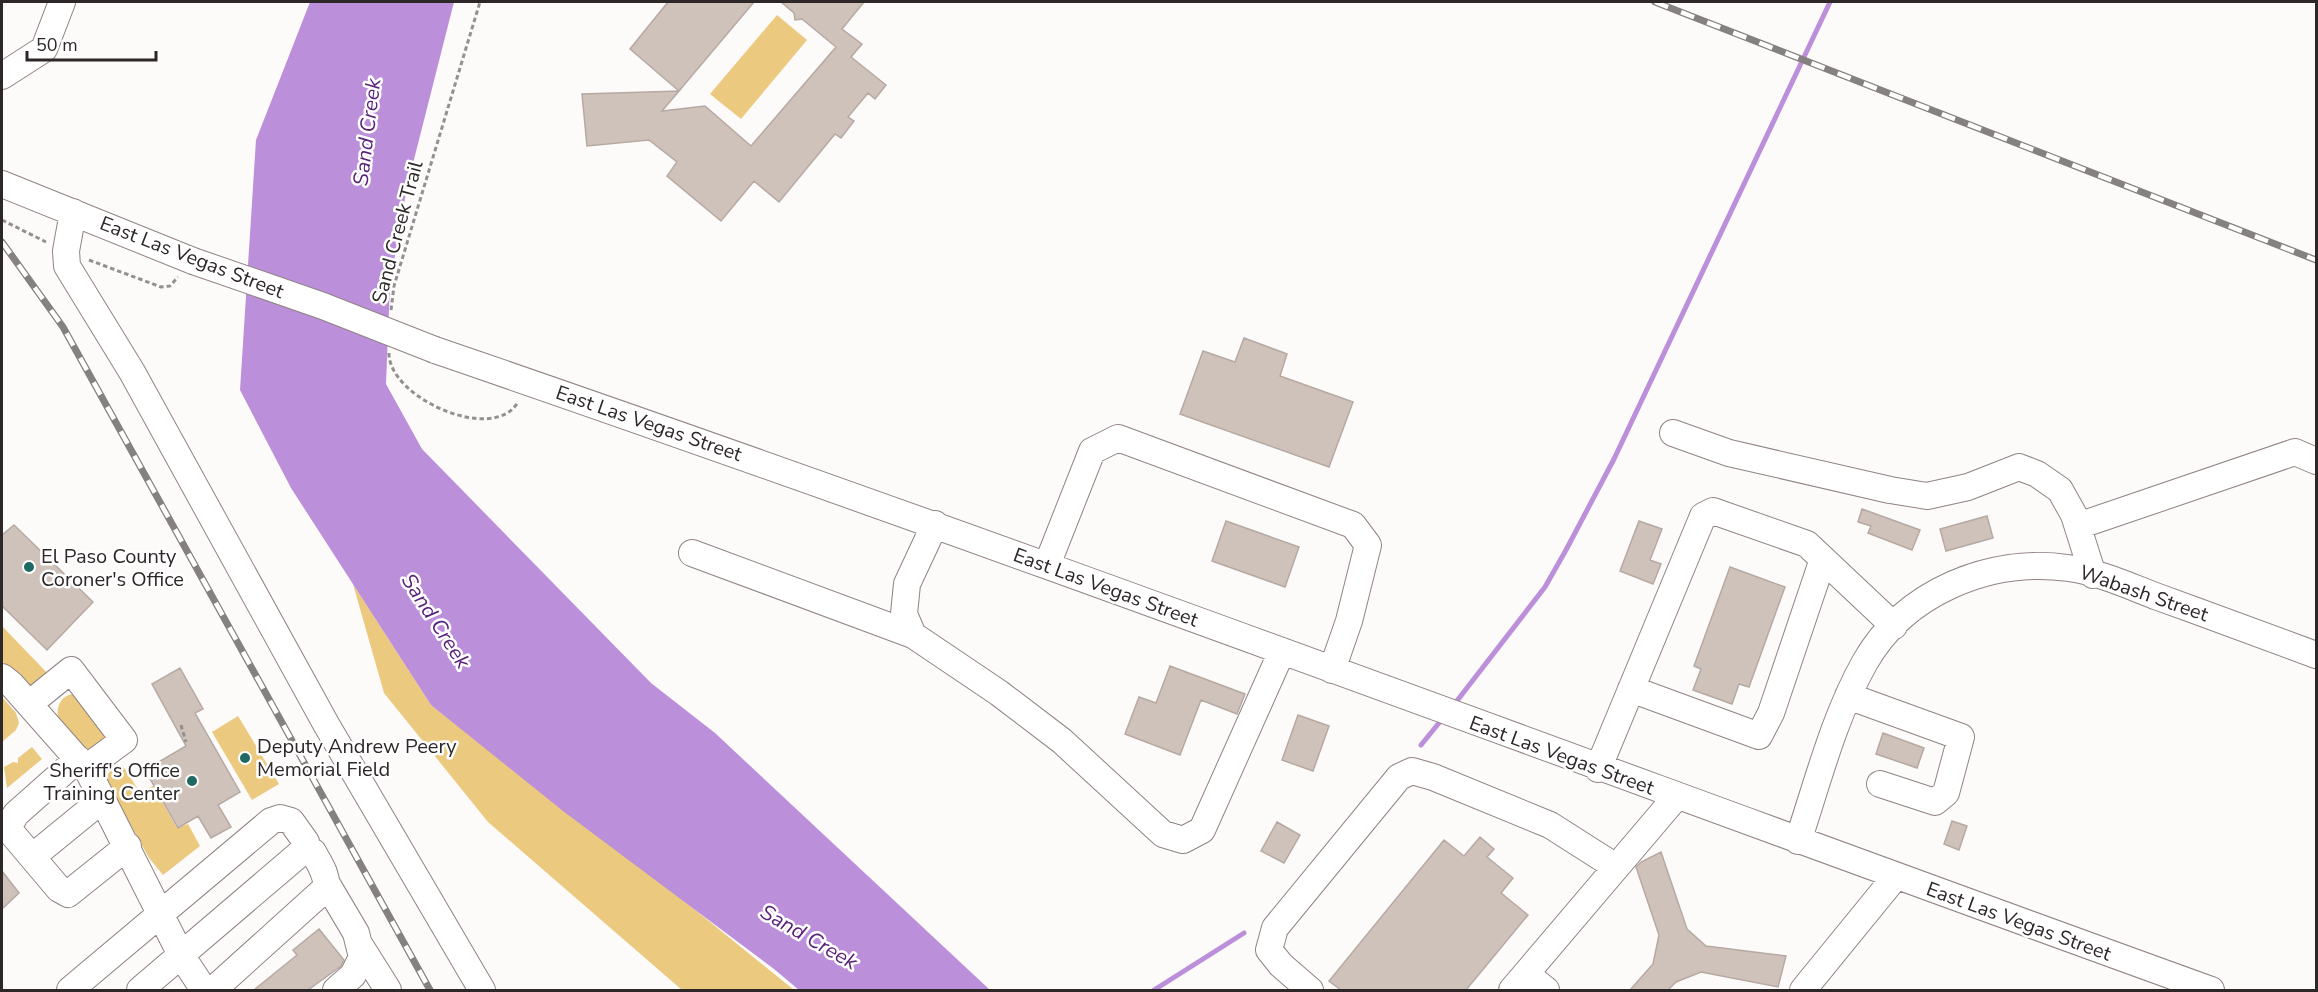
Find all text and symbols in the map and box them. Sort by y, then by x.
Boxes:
scale bar [27,24,156,62]
text: 50 m [36,33,78,57]
water label: Sand Creek [347,76,388,187]
street label: Sand Creek Trail [365,158,430,306]
street label: East Las Vegas Street [96,210,289,305]
street label: East Las Vegas Street [552,379,746,468]
street label: East Las Vegas Street [1010,541,1203,634]
place label: El Paso County Coroner's Office [41,543,184,593]
street label: Wabash Street [2076,559,2213,628]
marker: El Paso County Coroner's Office [22,560,36,574]
water label: Sand Creek [395,568,477,674]
street label: East Las Vegas Street [1466,709,1659,802]
place label: Deputy Andrew Peery Memorial Field [257,733,457,783]
marker: Deputy Andrew Peery Memorial Field [238,751,252,765]
place label: Sheriff's Office Training Center [44,757,180,807]
marker: Sheriff's Office Training Center [185,774,199,788]
street label: East Las Vegas Street [1923,875,2116,968]
water label: Sand Creek [755,898,863,976]

